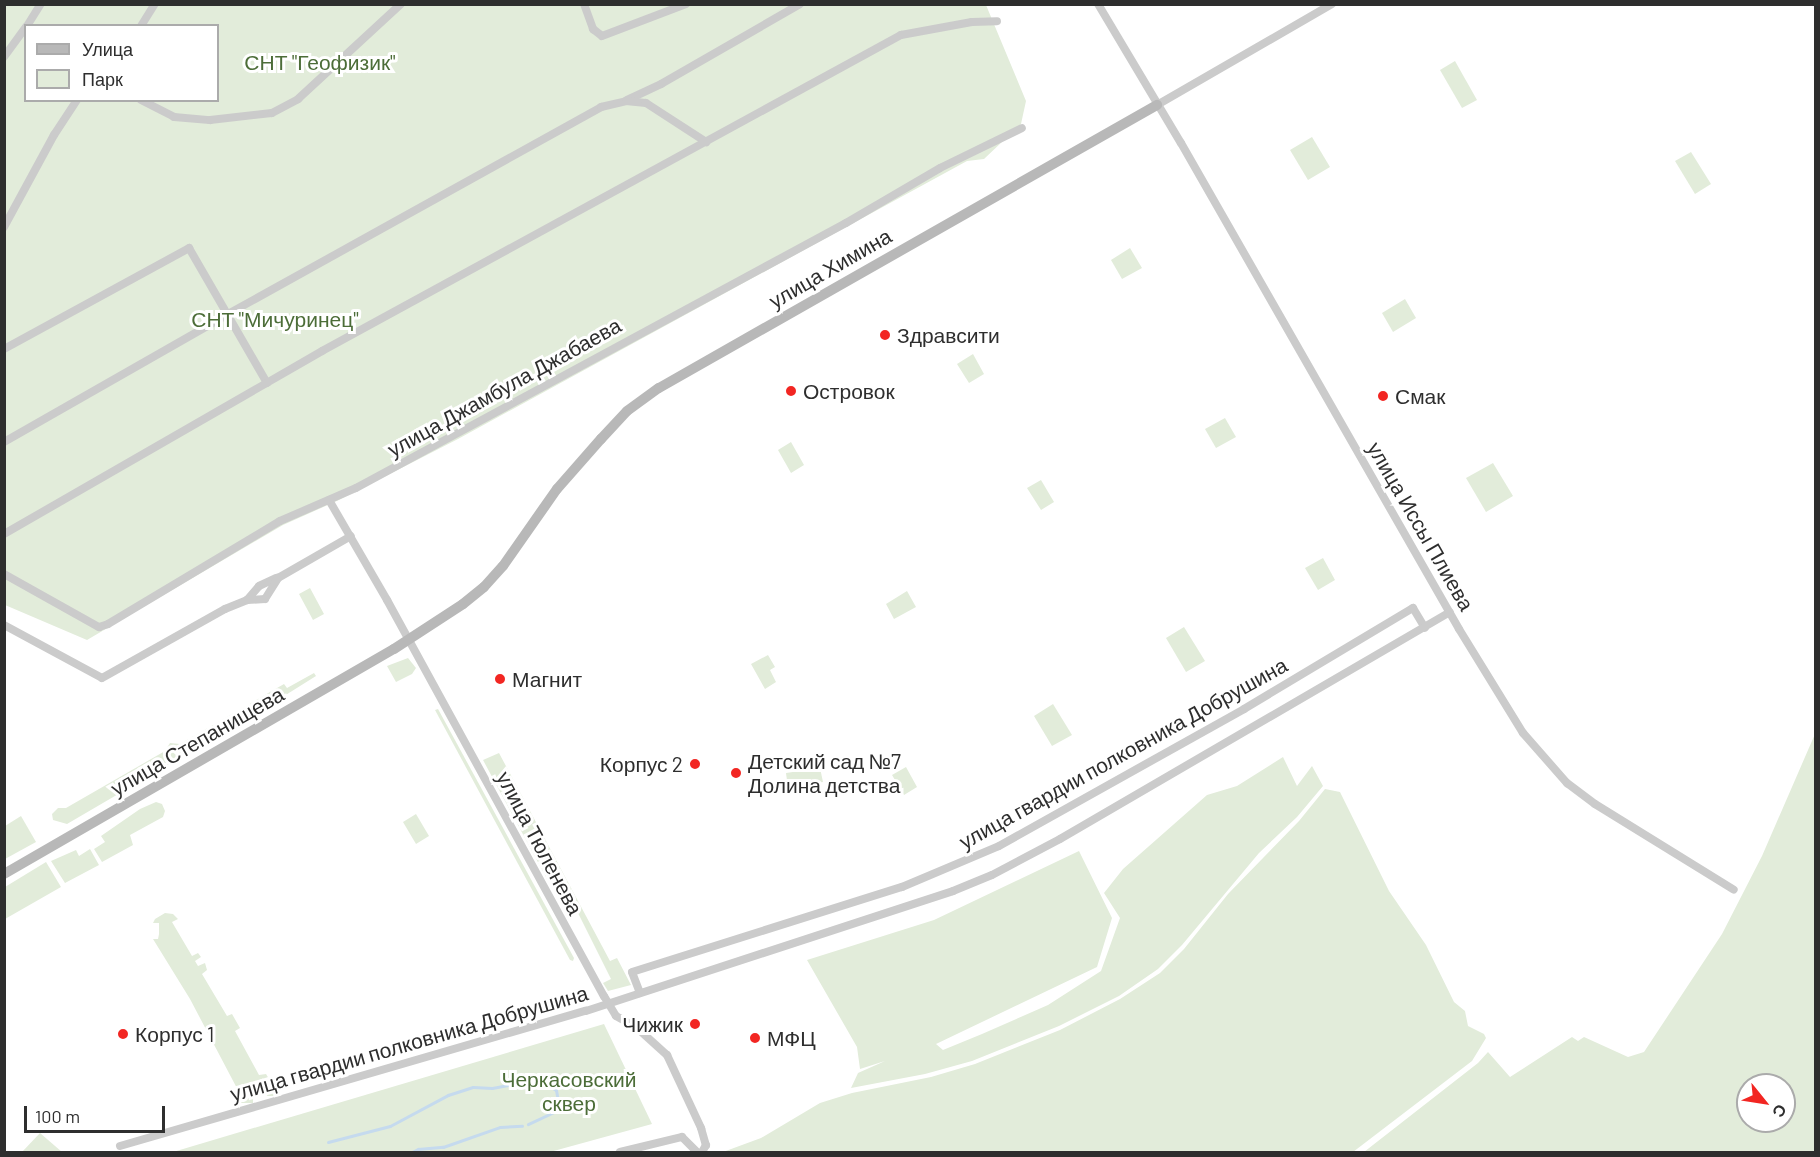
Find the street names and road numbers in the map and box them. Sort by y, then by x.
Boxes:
street label: улица Химина [764,223,896,313]
street label: улица Джамбула Джабаева [383,312,625,462]
street label: улица Иссы Плиева [1362,437,1480,615]
street label: улица гвардии полковника Добрушина [955,652,1291,854]
street label: улица Степанищева [106,681,288,801]
street label: улица Тюленева [492,767,588,919]
street label: улица гвардии полковника Добрушина [227,980,591,1106]

